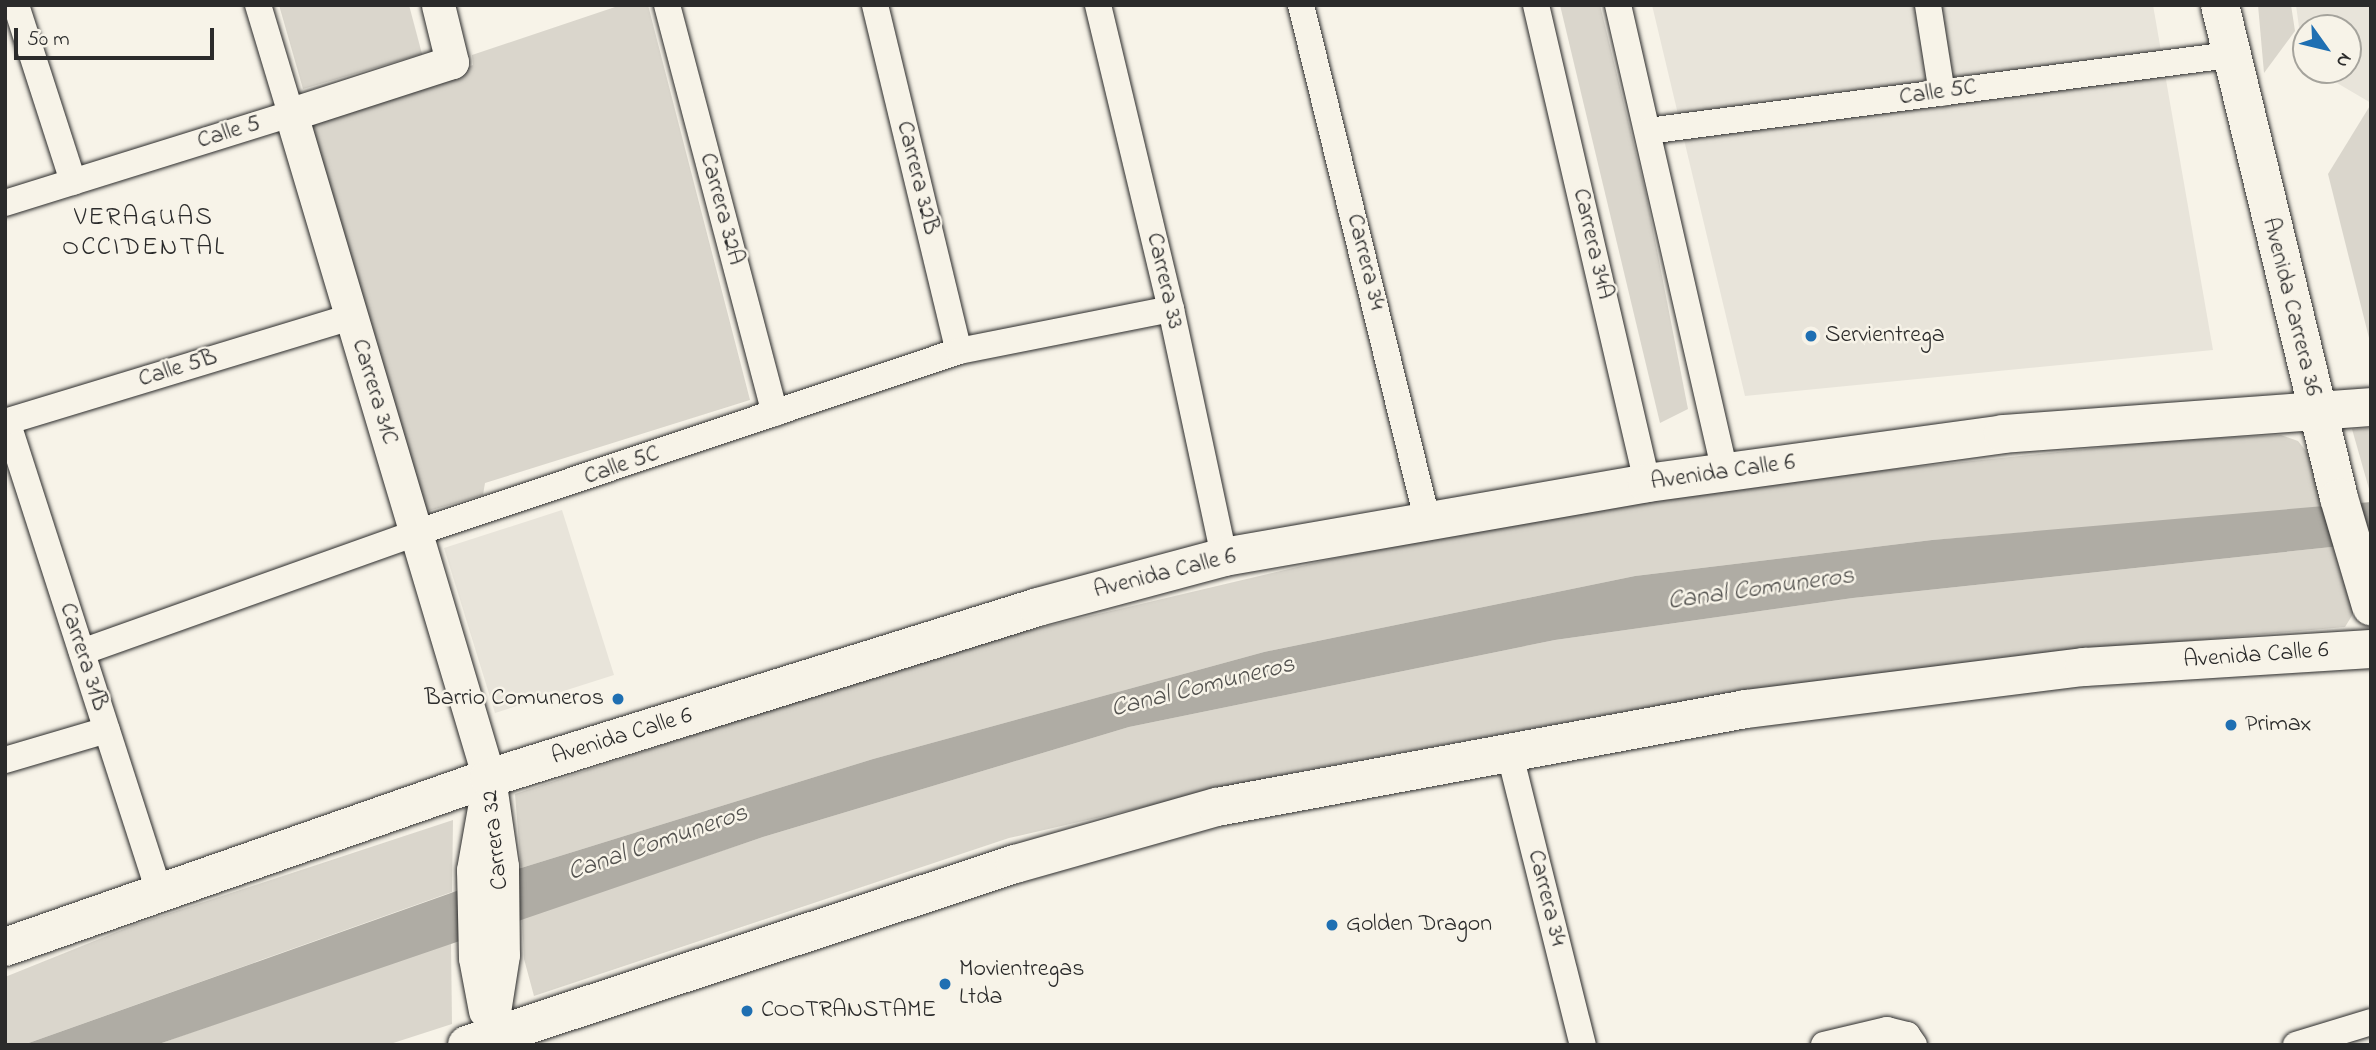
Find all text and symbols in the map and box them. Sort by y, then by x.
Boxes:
scale bar [18,14,217,58]
north arrow [2292,14,2362,84]
text: 50 m [27,25,70,55]
text: N [2328,47,2358,73]
street label: Calle 5C [1897,73,1979,113]
street label: Calle 5 [194,110,264,156]
street label: Carrera 32B [889,118,945,238]
street label: Carrera 32A [692,150,750,268]
street label: Carrera 34A [1565,186,1619,302]
district label: VERAGUAS OCCIDENTAL [63,203,225,264]
street label: Carrera 34 [1339,211,1391,313]
street label: Avenida Carrera 36 [2255,215,2327,399]
street label: Carrera 33 [1139,230,1189,332]
place label: Servientrega [1825,322,1945,350]
marker: Servientrega [1803,328,1819,344]
street label: Carrera 31C [344,336,404,448]
street label: Calle 5B [135,343,221,395]
street label: Calle 5C [581,440,663,492]
street label: Avenida Calle 6 [1649,449,1797,497]
street label: Avenida Calle 6 [1091,542,1239,606]
water label: Canal Comuneros [1666,561,1856,619]
street label: Carrera 31B [52,599,114,715]
street label: Avenida Calle 6 [2182,637,2330,675]
water label: Canal Comuneros [1108,650,1298,726]
place label: Barrio Comuneros [425,685,604,713]
marker: Barrio Comuneros [610,691,626,707]
street label: Avenida Calle 6 [548,702,696,772]
place label: Primax [2245,711,2312,739]
marker: Primax [2223,717,2239,733]
street label: Carrera 32 [476,789,516,891]
water label: Canal Comuneros [564,799,752,889]
street label: Carrera 34 [1520,847,1572,949]
place label: Golden Dragon [1346,911,1492,939]
marker: Golden Dragon [1324,917,1340,933]
place label: Movientregas Ltda [959,956,1084,1012]
marker: Movientregas Ltda [937,976,953,992]
place label: COOTRANSTAME [761,997,936,1025]
marker: COOTRANSTAME [739,1003,755,1019]

